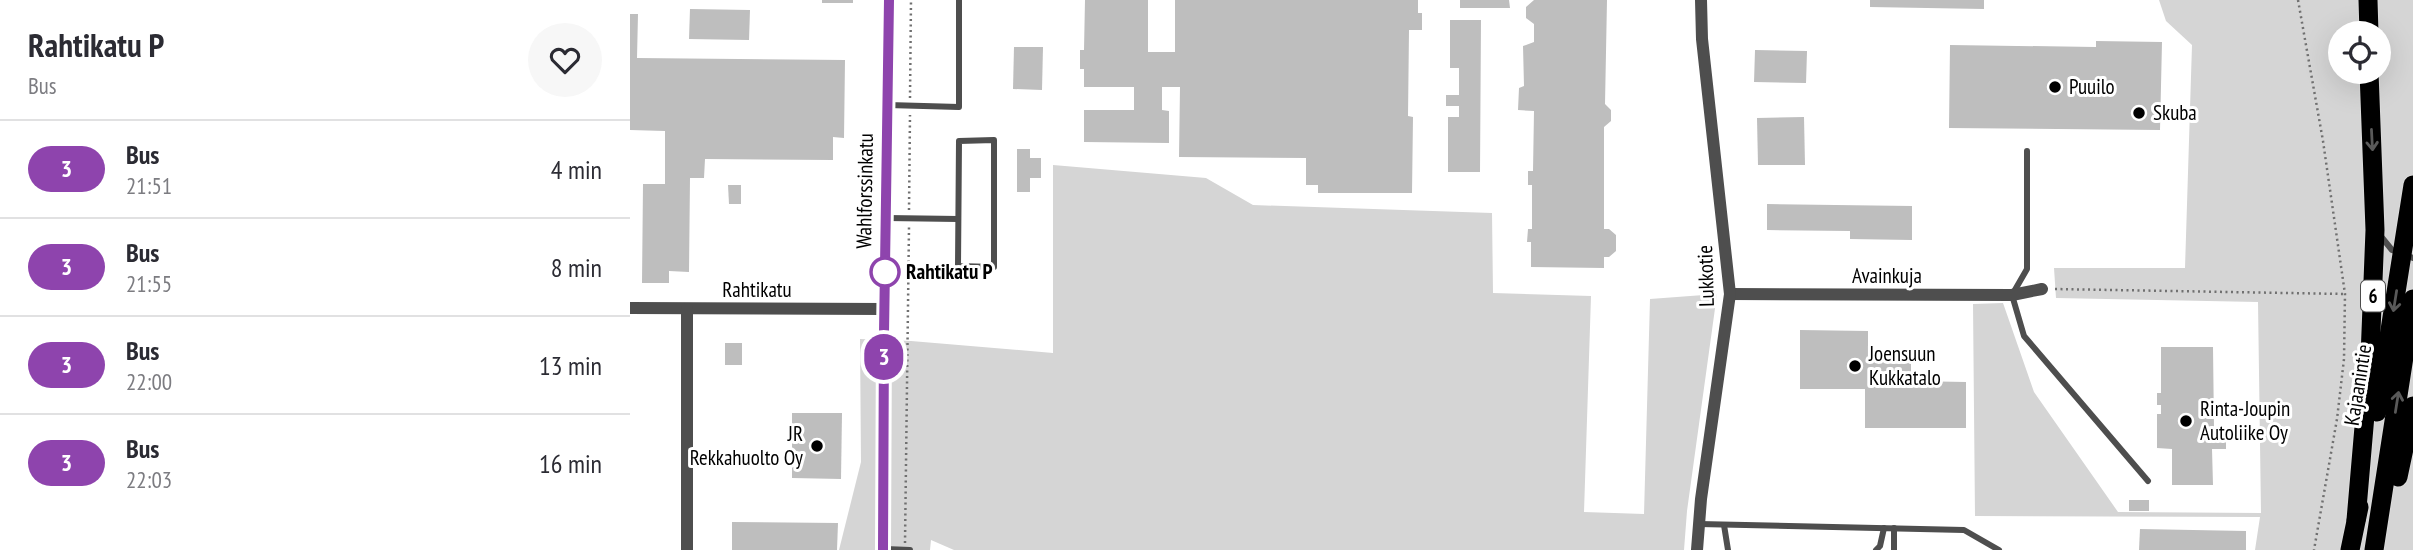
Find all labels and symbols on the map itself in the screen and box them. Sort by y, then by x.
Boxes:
place label: Puuilo [2069,73,2115,100]
marker: Puuilo [2047,79,2063,95]
place label: Skuba [2153,99,2197,126]
marker: Skuba [2131,105,2147,121]
one-way arrow [2366,128,2379,151]
street label: Wahlforssinkatu [850,133,879,249]
street label: Lukkotie [1691,245,1720,307]
marker: Rahtikatu P [870,257,900,287]
place label: Rahtikatu P [906,258,993,285]
street label: Avainkuja [1852,262,1922,289]
street label: Rahtikatu [722,276,792,303]
road number: 6 [2361,280,2385,312]
one-way arrow [2388,289,2401,312]
line badge: 3 [861,334,907,380]
place label: Joensuun Kukkatalo [1868,340,1941,391]
street label: Kajaanintie [2338,342,2377,427]
marker: Joensuun Kukkatalo [1847,358,1863,374]
one-way arrow [2391,391,2404,414]
place label: Rinta-Joupin Autoliike Oy [2200,395,2290,446]
marker: Rinta-Joupin Autoliike Oy [2178,413,2194,429]
place label: JR Rekkahuolto Oy [690,420,803,471]
marker: JR Rekkahuolto Oy [809,438,825,454]

